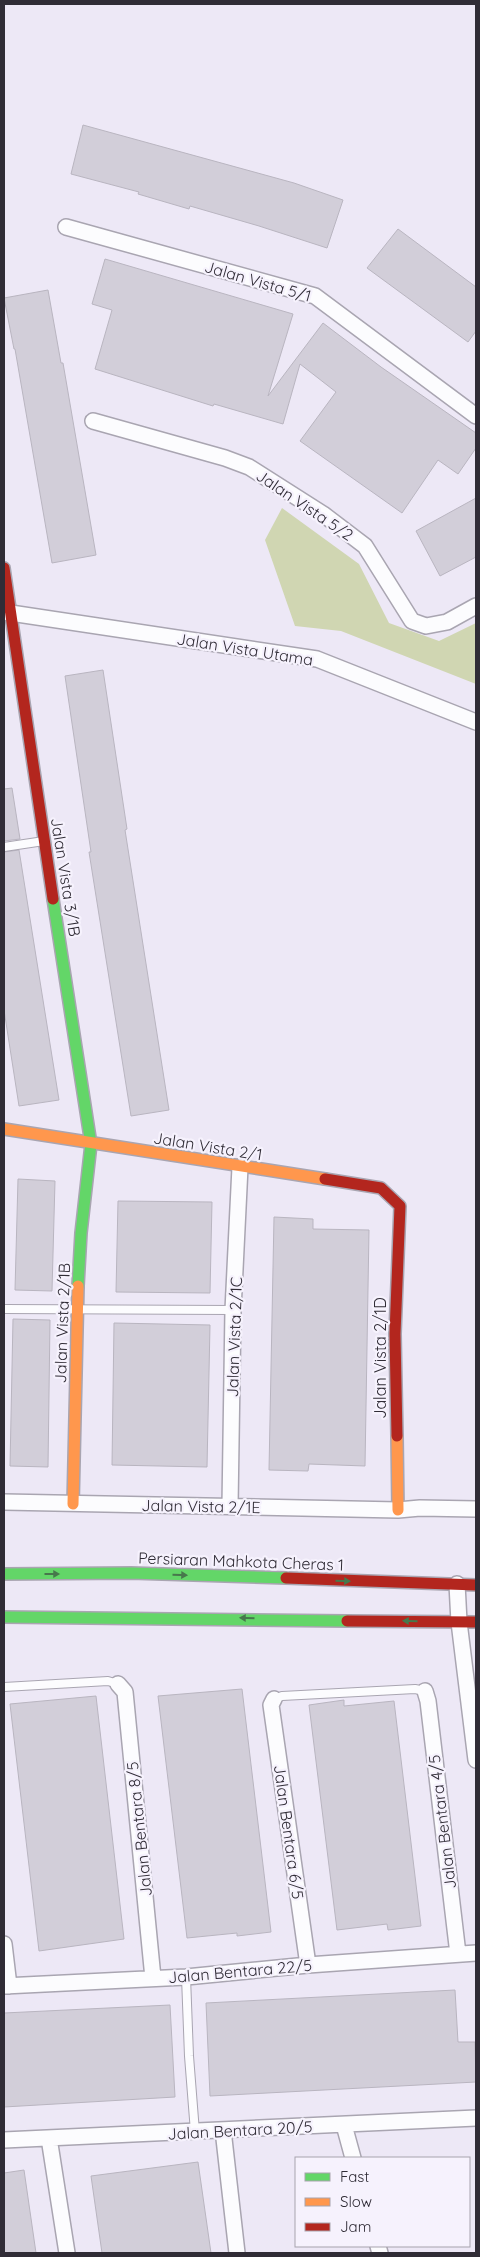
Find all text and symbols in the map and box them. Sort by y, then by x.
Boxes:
street label: Jalan Vista 5/1 [202,256,314,306]
street label: Jalan Vista 5/2 [253,465,357,545]
street label: Jalan Vista Utama [175,628,315,670]
street label: Jalan Vista 3/1B [47,816,85,938]
street label: Jalan Vista 2/1 [152,1128,264,1164]
street label: Jalan Vista 2/1B [50,1262,74,1384]
street label: Jalan Vista 2/1C [222,1276,246,1398]
street label: Jalan Vista 2/1D [370,1297,390,1419]
street label: Jalan Vista 2/1E [141,1495,261,1517]
street label: Persiaran Mahkota Cheras 1 [138,1547,344,1575]
one-way arrow [45,1570,61,1578]
one-way arrow [172,1571,188,1579]
one-way arrow [335,1577,351,1585]
one-way arrow [239,1614,255,1622]
one-way arrow [402,1617,418,1625]
street label: Jalan Bentara 4/5 [424,1754,460,1890]
street label: Jalan Bentara 8/5 [122,1761,156,1897]
street label: Jalan Bentara 6/5 [270,1764,308,1900]
street label: Jalan Bentara 22/5 [167,1955,313,1987]
street label: Jalan Bentara 20/5 [167,2116,313,2144]
legend [295,2157,470,2247]
text: Fast [340,2167,369,2186]
text: Slow [340,2192,372,2211]
text: Jam [340,2217,371,2236]

